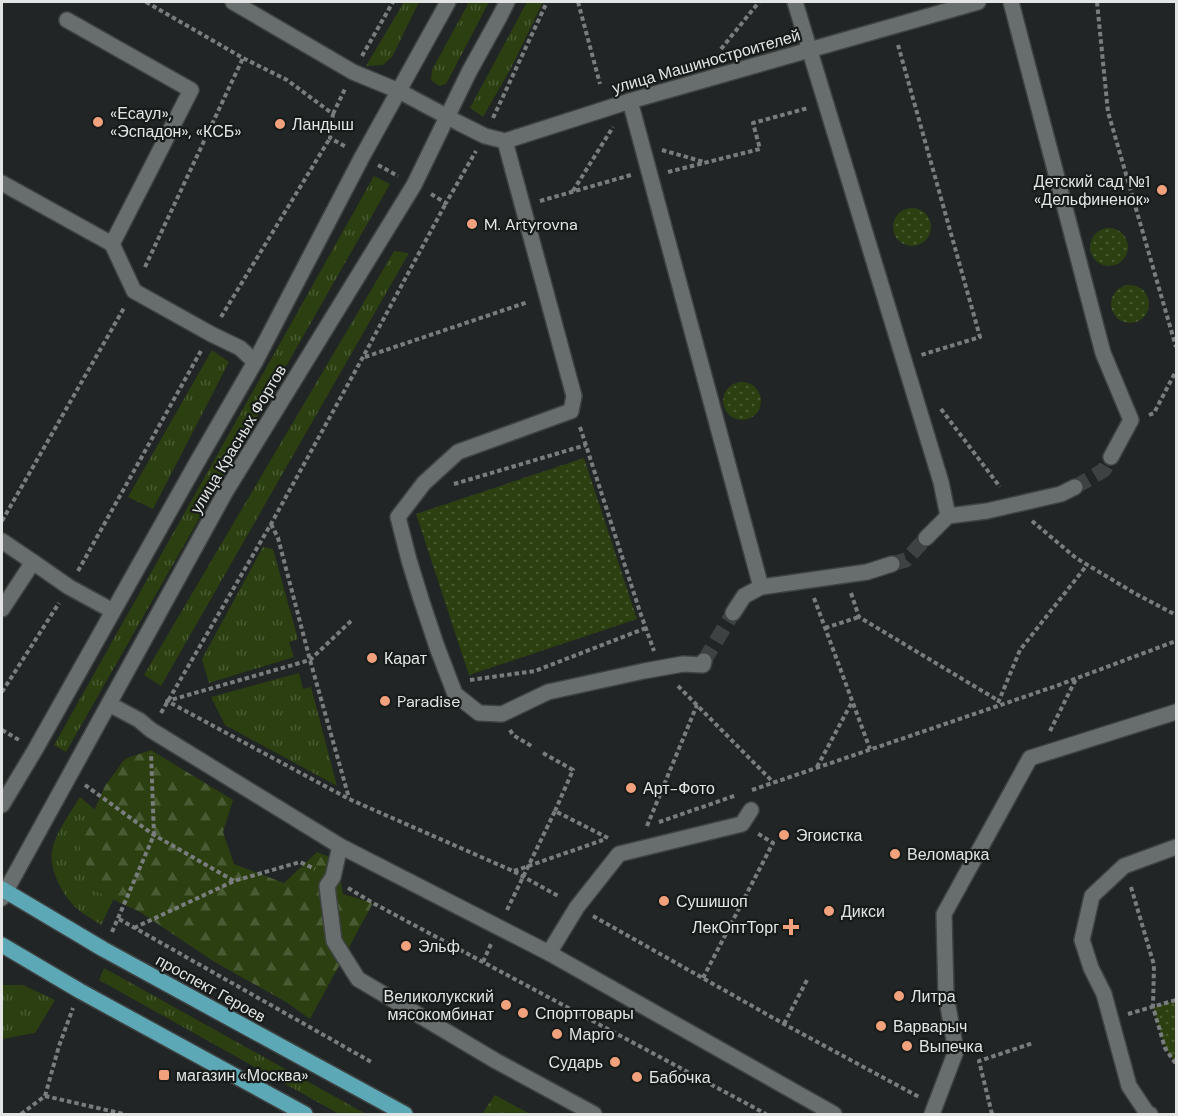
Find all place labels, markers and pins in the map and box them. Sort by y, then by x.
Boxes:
place label: «Есаул», «Эспадон», «КСБ» [110,103,241,142]
place label: Ландыш [292,114,354,135]
marker: «Есаул», «Эспадон», «КСБ» [91,115,105,129]
marker: Ландыш [273,117,287,131]
place label: Детский сад №1 «Дельфиненок» [1034,171,1150,210]
marker: Детский сад №1 «Дельфиненок» [1155,183,1169,197]
place label: M. Artyrovna [484,214,578,235]
marker: M. Artyrovna [465,217,479,231]
place label: Карат [384,648,428,669]
marker: Карат [365,651,379,665]
place label: Paradise [397,691,460,712]
marker: Paradise [378,694,392,708]
place label: Арт-Фото [643,778,715,799]
marker: Арт-Фото [624,781,638,795]
place label: Эгоистка [796,825,863,846]
marker: Эгоистка [777,828,791,842]
place label: Веломарка [907,844,990,865]
marker: Веломарка [888,847,902,861]
place label: Сушишоп [676,891,748,912]
marker: Сушишоп [657,894,671,908]
place label: Дикси [841,901,885,922]
marker: Дикси [822,904,836,918]
place label: ЛекОптТорг [692,917,779,938]
marker: ЛекОптТорг [784,920,798,934]
place label: Эльф [418,936,460,957]
marker: Эльф [399,939,413,953]
place label: Великолукский мясокомбинат [384,986,495,1025]
place label: Литра [911,986,956,1007]
marker: Литра [892,989,906,1003]
marker: Великолукский мясокомбинат [499,998,513,1012]
place label: Спорттовары [535,1003,634,1024]
marker: Спорттовары [516,1006,530,1020]
place label: Варварыч [893,1016,967,1037]
marker: Варварыч [874,1019,888,1033]
place label: Марго [569,1024,615,1045]
marker: Марго [550,1027,564,1041]
place label: Выпечка [919,1036,983,1057]
marker: Выпечка [900,1039,914,1053]
place label: Сударь [549,1052,603,1073]
marker: Сударь [608,1055,622,1069]
place label: магазин «Москва» [176,1065,309,1086]
place label: Бабочка [649,1067,711,1088]
marker: магазин «Москва» [157,1068,171,1082]
marker: Бабочка [630,1070,644,1084]

